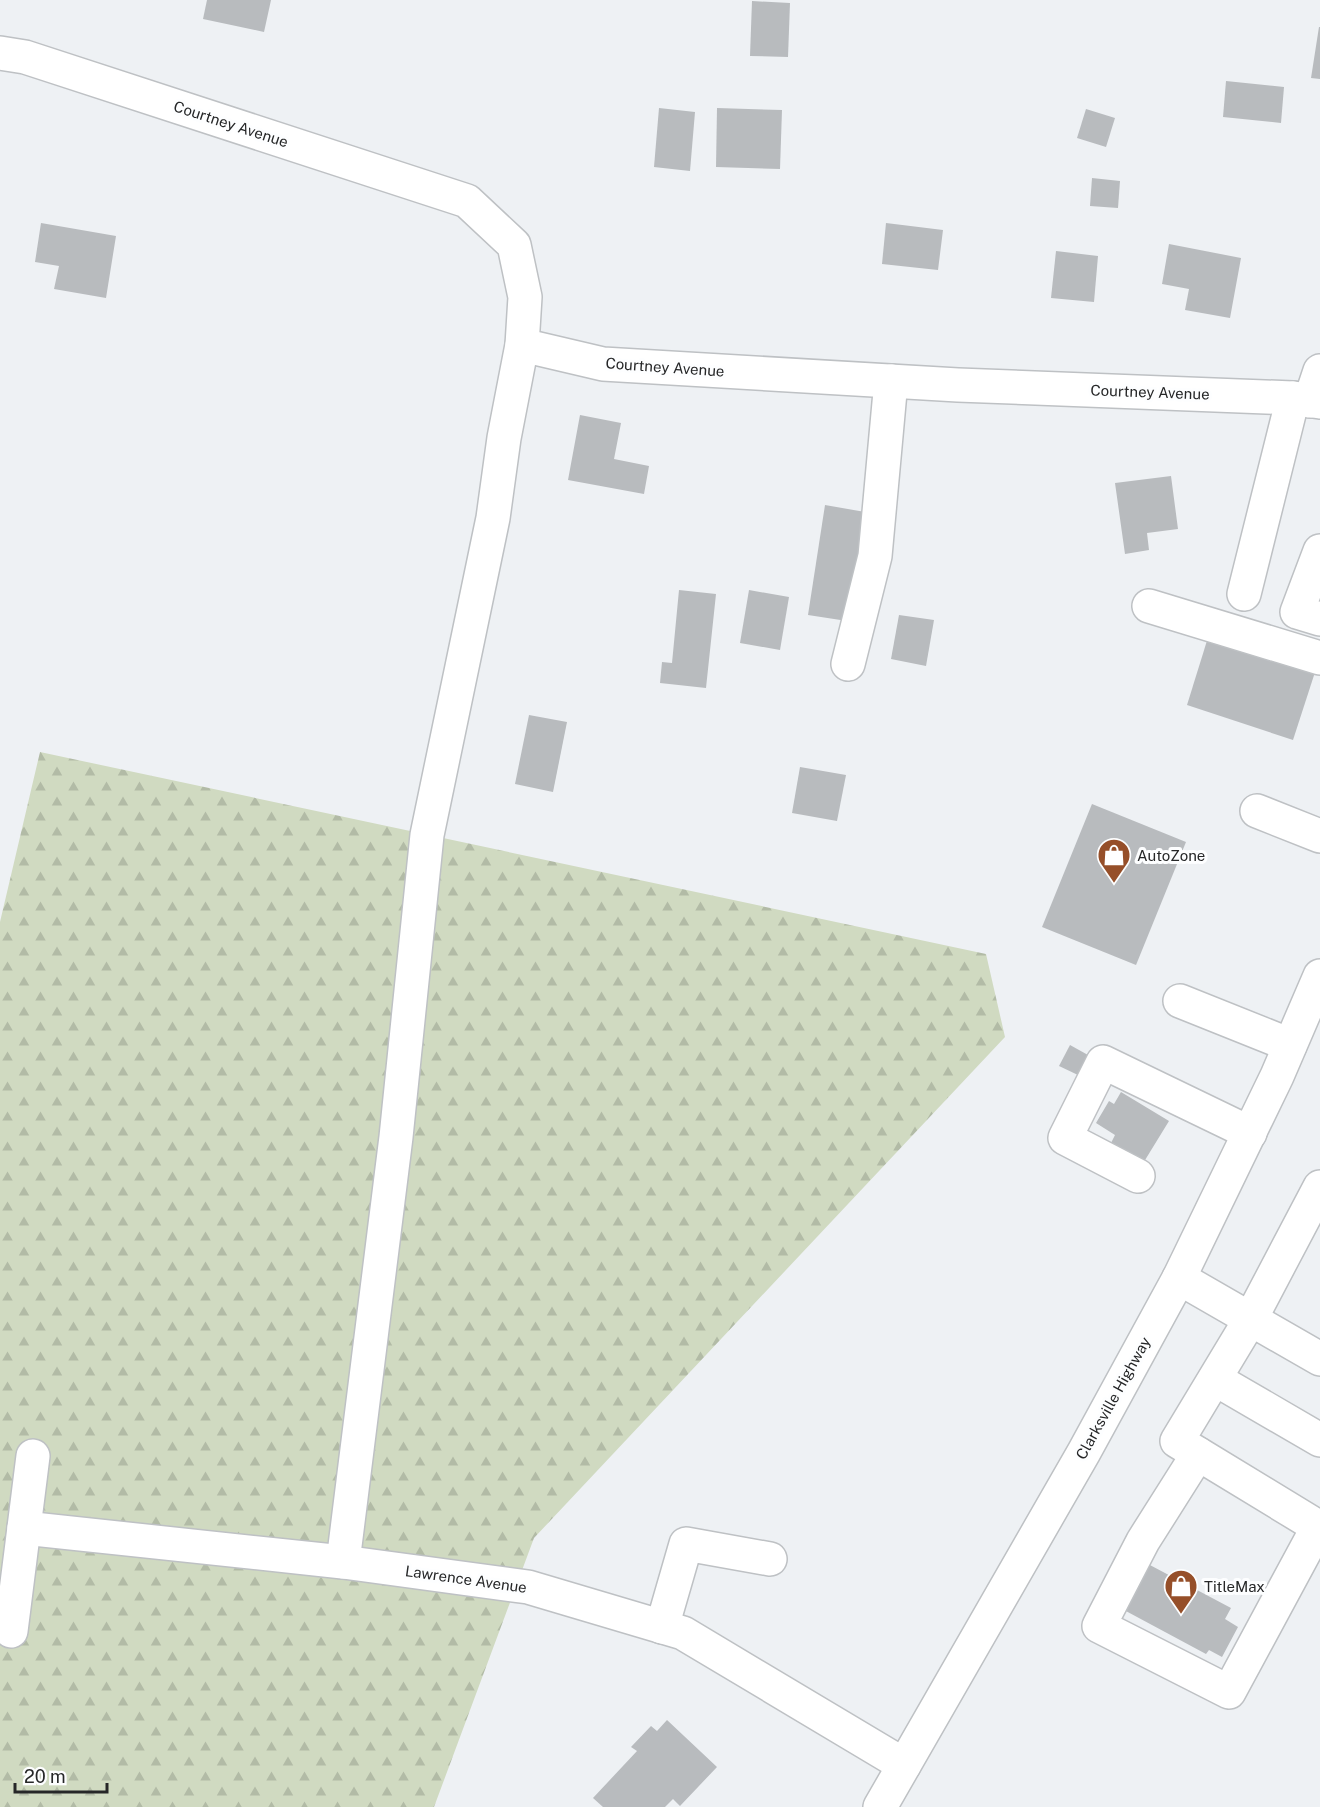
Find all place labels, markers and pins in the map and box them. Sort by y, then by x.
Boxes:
shop icon: AutoZone [1096,837,1132,884]
place label: AutoZone [1137,847,1205,864]
shop icon: TitleMax [1163,1568,1199,1615]
place label: TitleMax [1204,1578,1265,1595]

